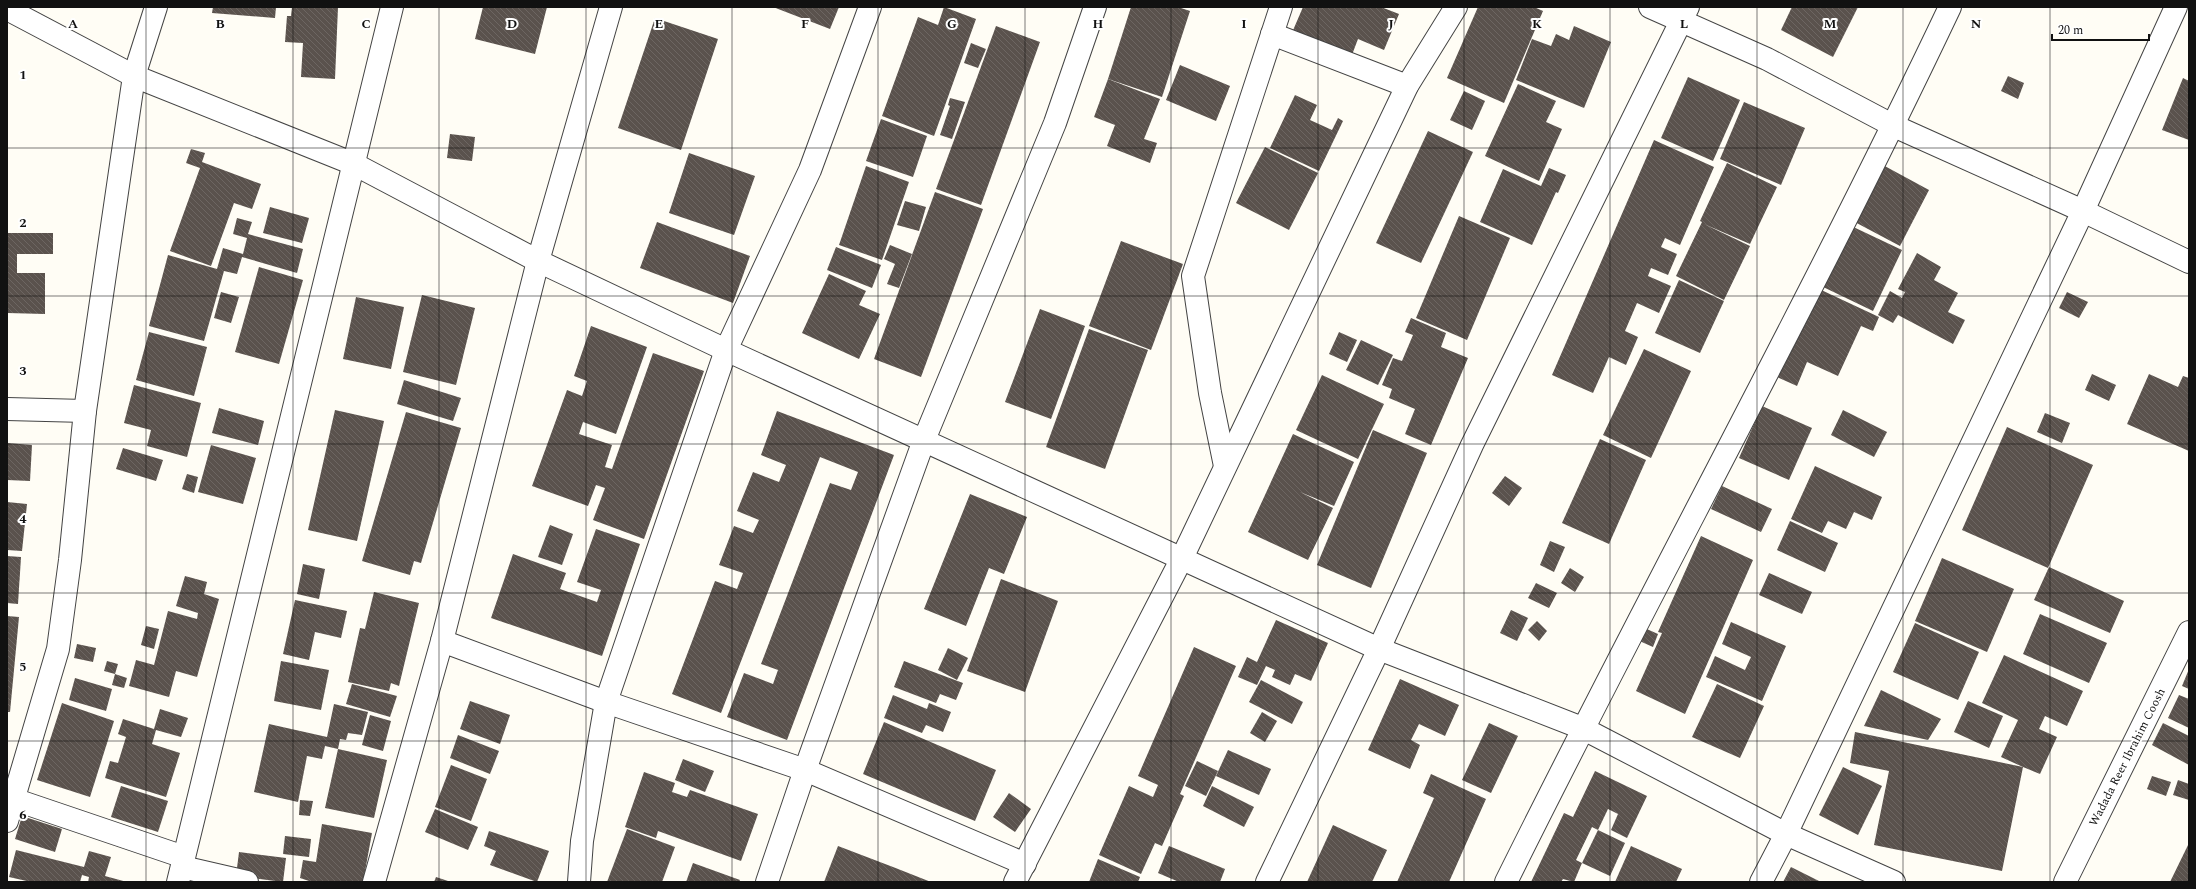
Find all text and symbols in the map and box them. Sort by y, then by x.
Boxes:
text: A [68,14,78,34]
text: B [215,14,225,34]
text: C [361,14,371,34]
text: D [507,14,517,34]
text: E [655,14,664,34]
text: F [801,14,809,34]
text: G [947,14,957,34]
text: H [1093,14,1104,34]
text: I [1241,14,1247,34]
text: J [1388,14,1394,34]
text: K [1532,14,1542,34]
text: L [1680,14,1688,34]
text: M [1824,14,1837,34]
text: N [1971,14,1982,34]
scale bar [2052,16,2149,42]
text: 20 m [2058,21,2083,40]
text: 1 [19,65,27,85]
text: 2 [19,213,27,233]
text: 3 [19,361,27,381]
text: 4 [19,509,27,529]
text: 5 [19,657,27,677]
street label: Wadada Reer Ibrahim Coosh [2084,685,2171,830]
text: 6 [19,805,27,825]

